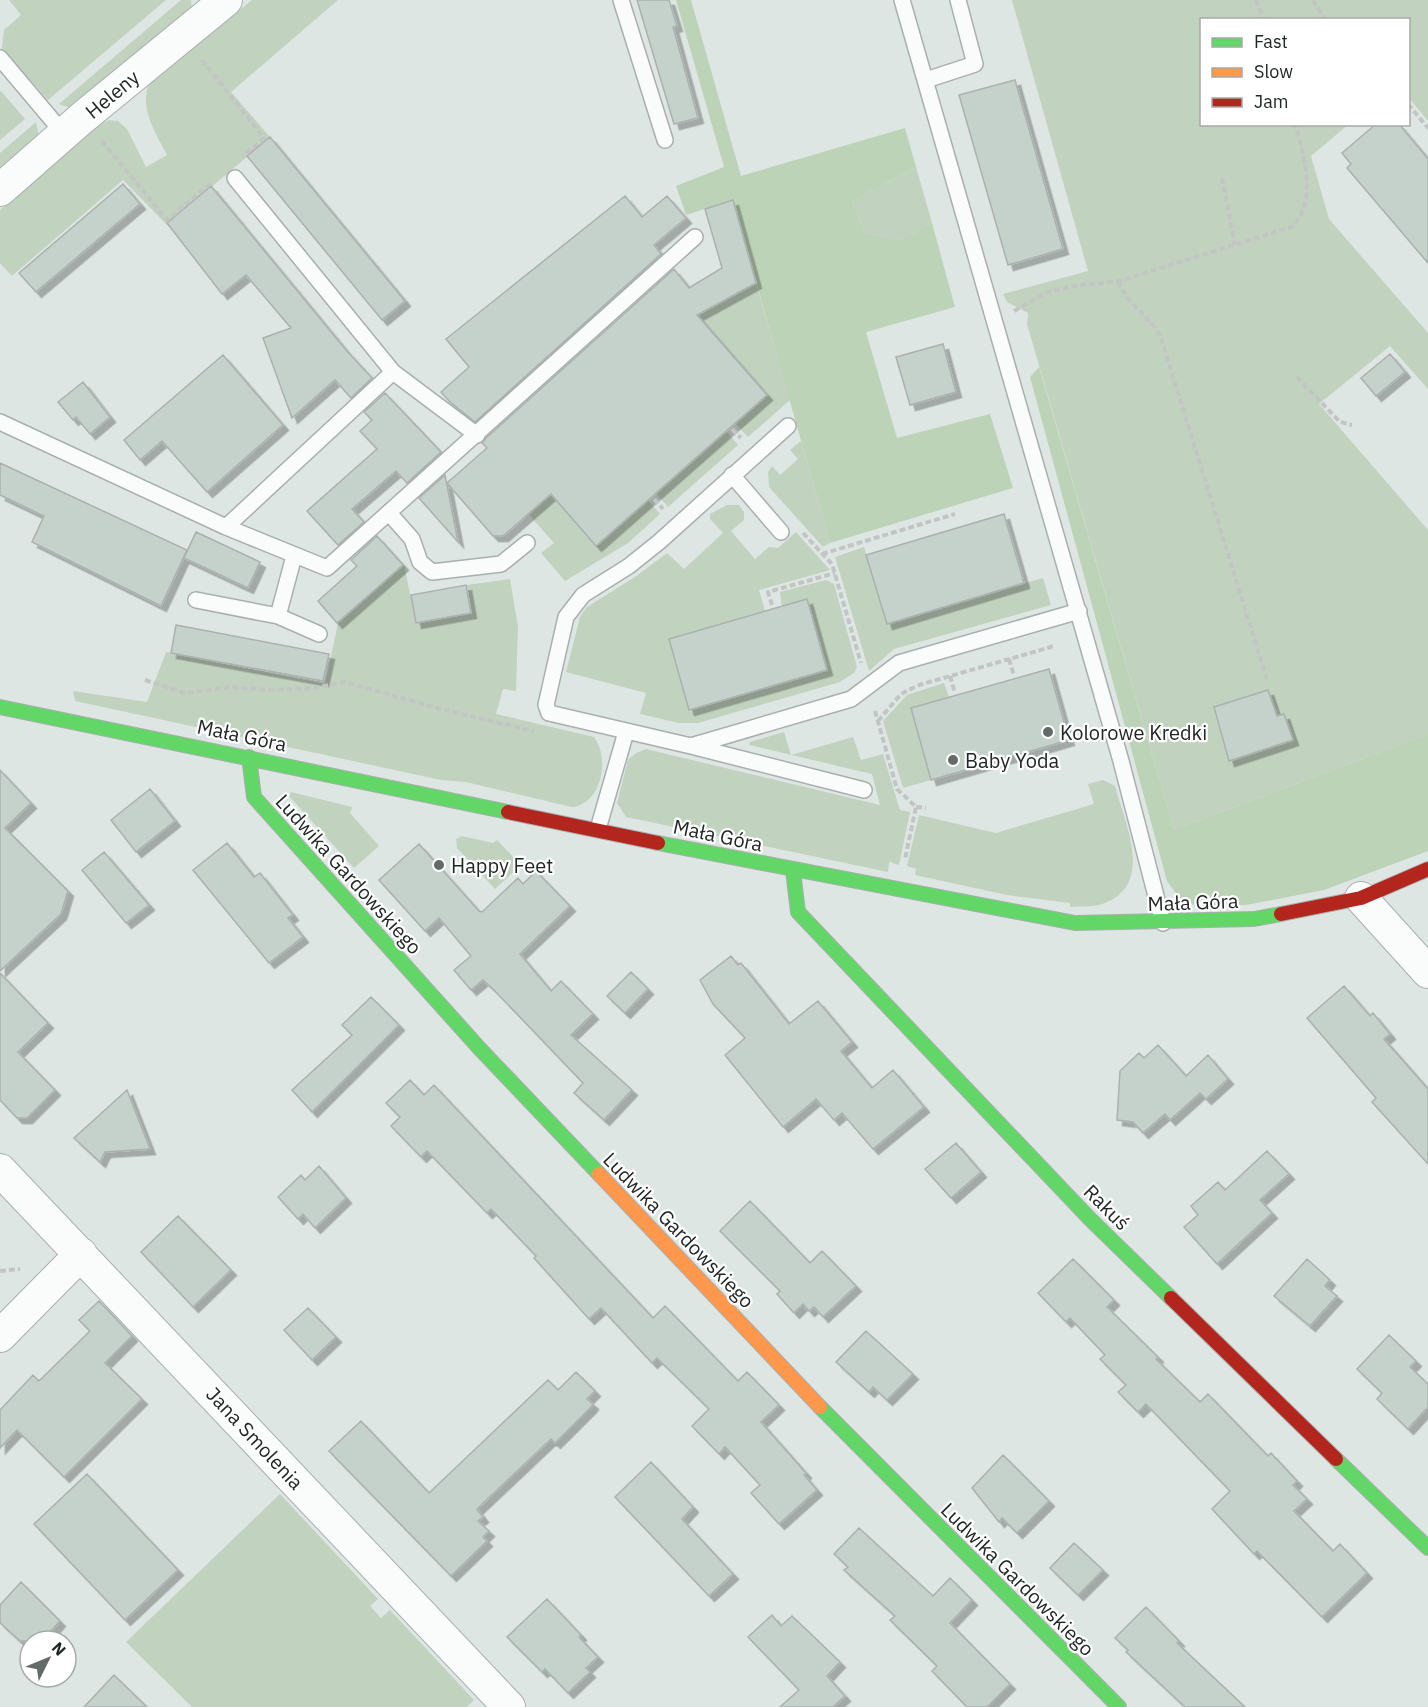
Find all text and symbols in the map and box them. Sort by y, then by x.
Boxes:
legend [1200,18,1410,126]
text: Fast [1254,30,1288,53]
text: Slow [1254,60,1293,83]
street label: Heleny [79,63,145,125]
text: Jam [1254,90,1289,113]
street label: Mała Góra [195,712,290,758]
place label: Kolorowe Kredki [1060,719,1207,746]
marker: Kolorowe Kredki [1041,725,1055,739]
place label: Baby Yoda [965,747,1060,774]
marker: Baby Yoda [946,753,960,767]
street label: Ludwika Gardowskiego [270,788,428,960]
street label: Mała Góra [671,812,766,858]
place label: Happy Feet [451,852,553,879]
marker: Happy Feet [432,858,446,872]
street label: Mała Góra [1147,887,1239,917]
street label: Ludwika Gardowskiego [597,1146,761,1314]
street label: Rakuś [1078,1178,1136,1236]
street label: Jana Smolenia [200,1381,310,1495]
street label: Ludwika Gardowskiego [935,1496,1101,1662]
north arrow [18,1629,78,1689]
text: N [48,1638,70,1660]

